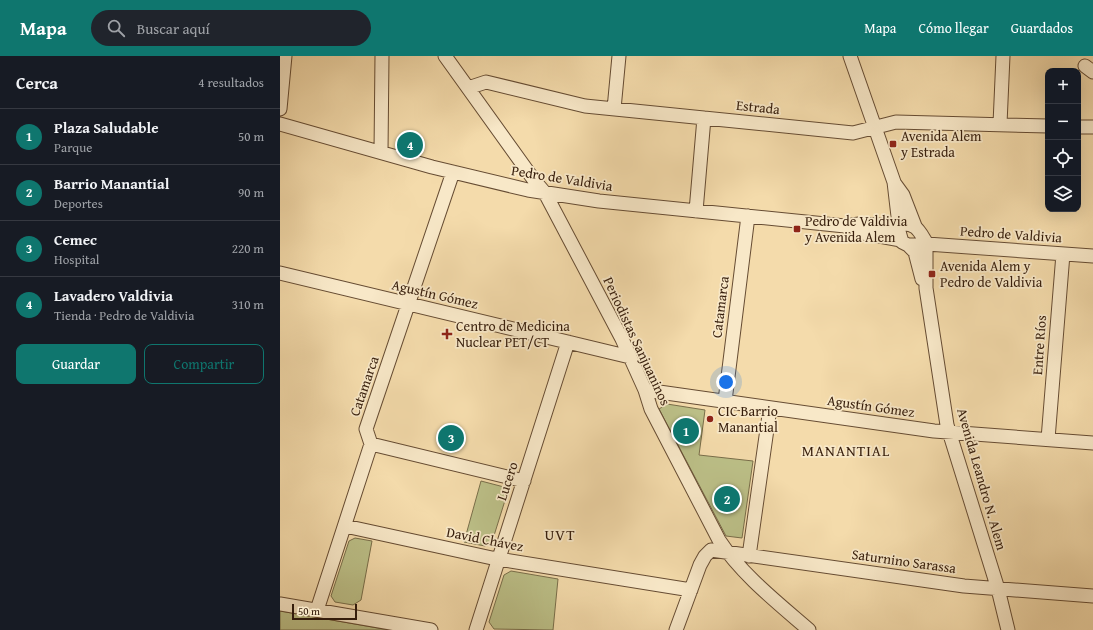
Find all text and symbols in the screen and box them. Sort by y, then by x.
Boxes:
search box [91,10,371,46]
text: Mapa [20,14,67,42]
icon: search [105,17,127,39]
text: Buscar aquí [137,18,210,39]
text: Mapa [864,18,896,38]
text: Cómo llegar [918,18,989,38]
text: Guardados [1011,18,1073,38]
map controls [1045,68,1081,212]
button: + [1045,68,1081,104]
text: Cerca [16,70,58,95]
text: 4 resultados [198,73,264,92]
street label: Estrada [735,95,781,119]
button: − [1045,104,1081,140]
text: Plaza Saludable [54,117,159,138]
place label: Avenida Alem y Estrada [900,126,982,162]
text: 1 [26,127,32,146]
text: 50 m [238,127,264,146]
pin: 4 [397,130,423,160]
text: Parque [54,138,92,157]
marker: Avenida Alem y Estrada [888,139,898,149]
button: locate [1045,140,1081,176]
street label: Pedro de Valdivia [510,160,614,196]
text: Barrio Manantial [54,173,169,194]
button: layers [1045,176,1081,212]
text: 2 [26,183,32,202]
text: 90 m [238,183,264,202]
text: Deportes [54,194,103,213]
place label: Pedro de Valdivia y Avenida Alem [804,211,908,247]
street label: Pedro de Valdivia [959,220,1063,248]
marker: Pedro de Valdivia y Avenida Alem [792,224,802,234]
text: Cemec [54,229,97,250]
text: 3 [26,239,32,258]
text: 220 m [232,239,264,258]
text: Hospital [54,250,99,269]
place label: Avenida Alem y Pedro de Valdivia [940,256,1043,292]
marker: Avenida Alem y Pedro de Valdivia [927,269,937,279]
street label: Periodistas Sanjuaninos [598,273,676,409]
street label: Agustín Gómez [390,274,480,314]
street label: Catamarca [706,275,734,339]
text: Lavadero Valdivia [54,285,173,306]
text: 4 [26,295,32,314]
text: 310 m [232,295,264,314]
text: Tienda · Pedro de Valdivia [54,306,194,325]
street label: Entre Ríos [1027,314,1051,376]
place label: Centro de Medicina Nuclear PET/CT [456,316,570,352]
marker: Centro de Medicina Nuclear PET/CT [441,328,453,340]
button: Guardar [16,344,136,384]
button: Compartir [144,344,264,384]
street label: Catamarca [344,353,384,419]
your location [716,372,736,392]
street label: Agustín Gómez [826,390,916,422]
place label: CIC Barrio Manantial [718,401,778,437]
street label: Avenida Leandro N. Alem [952,406,1012,553]
marker: CIC Barrio Manantial [705,414,715,424]
pin: 1 [673,416,699,446]
pin: 3 [438,423,464,453]
district label: MANANTIAL [802,440,890,461]
street label: Lucero [491,459,523,503]
pin: 2 [714,484,740,514]
street label: David Chávez [445,522,525,556]
district label: UVT [544,524,576,545]
street label: Saturnino Sarassa [851,544,958,578]
scale bar [292,602,357,621]
text: 50 m [298,603,320,619]

